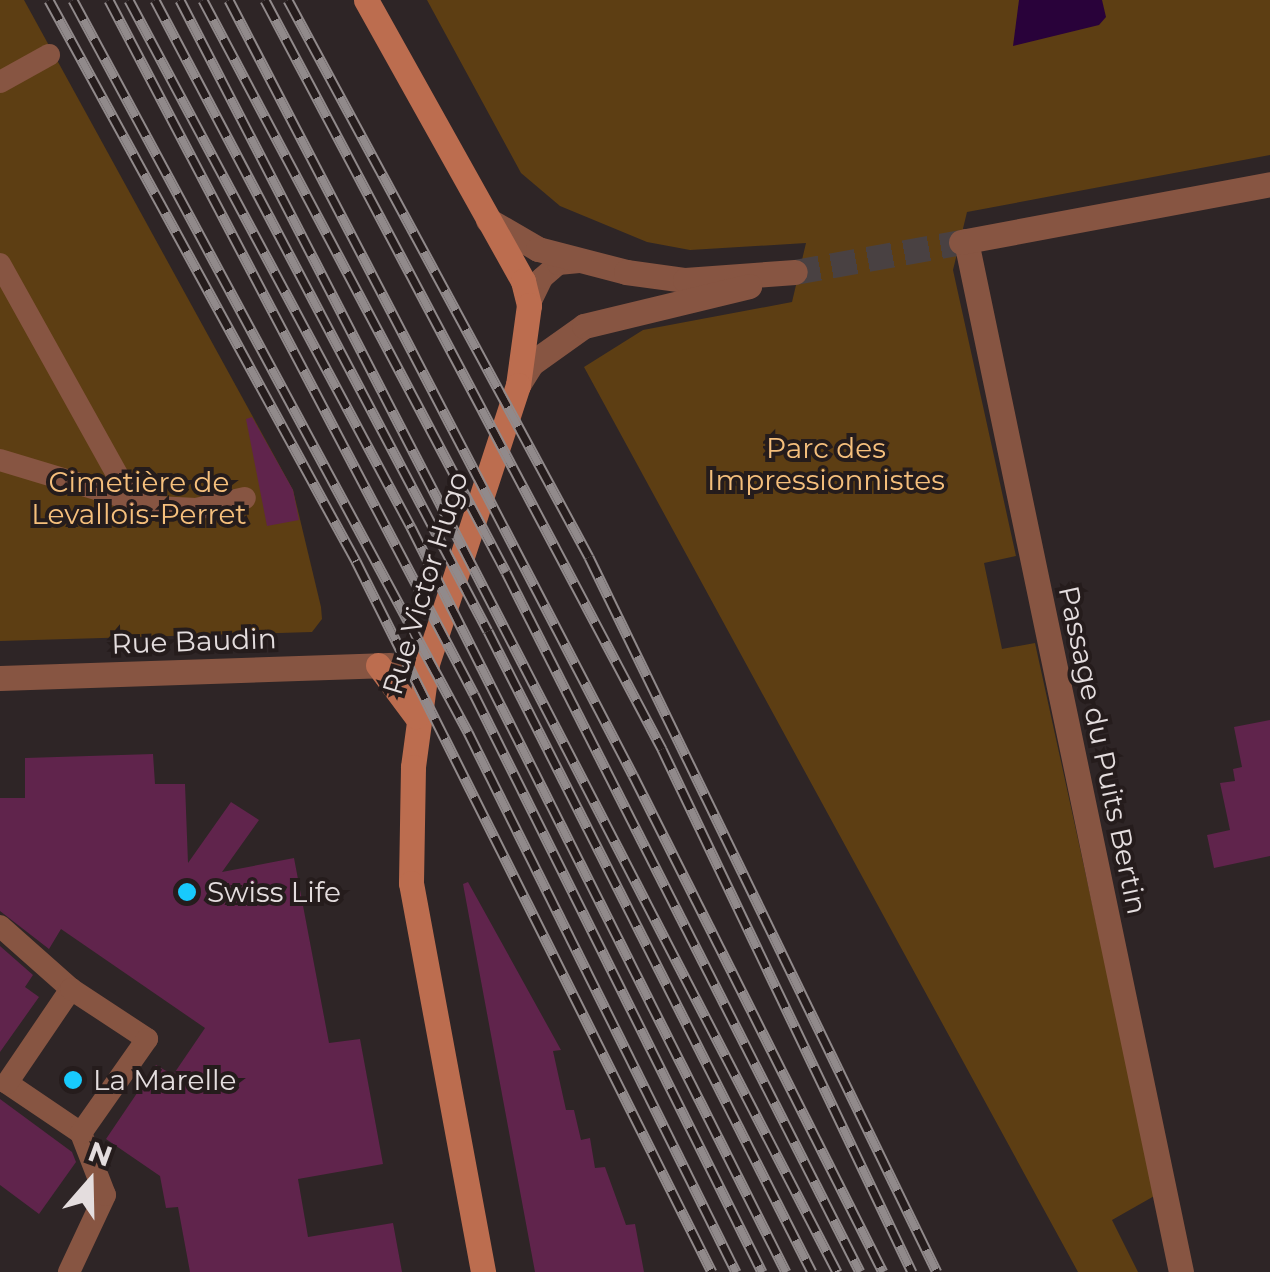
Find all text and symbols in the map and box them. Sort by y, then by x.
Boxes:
park label: Parc des Impressionnistes [707,431,945,497]
park label: Cimetière de Levallois-Perret [31,465,247,531]
street label: Rue Victor Hugo [375,468,475,698]
street label: Passage du Puits Bertin [1052,583,1154,917]
street label: Rue Baudin [111,621,277,661]
place label: Swiss Life [207,875,341,909]
marker: Swiss Life [176,881,198,903]
place label: La Marelle [93,1063,236,1097]
marker: La Marelle [62,1069,84,1091]
north arrow [40,1132,140,1232]
text: N [84,1134,117,1174]

